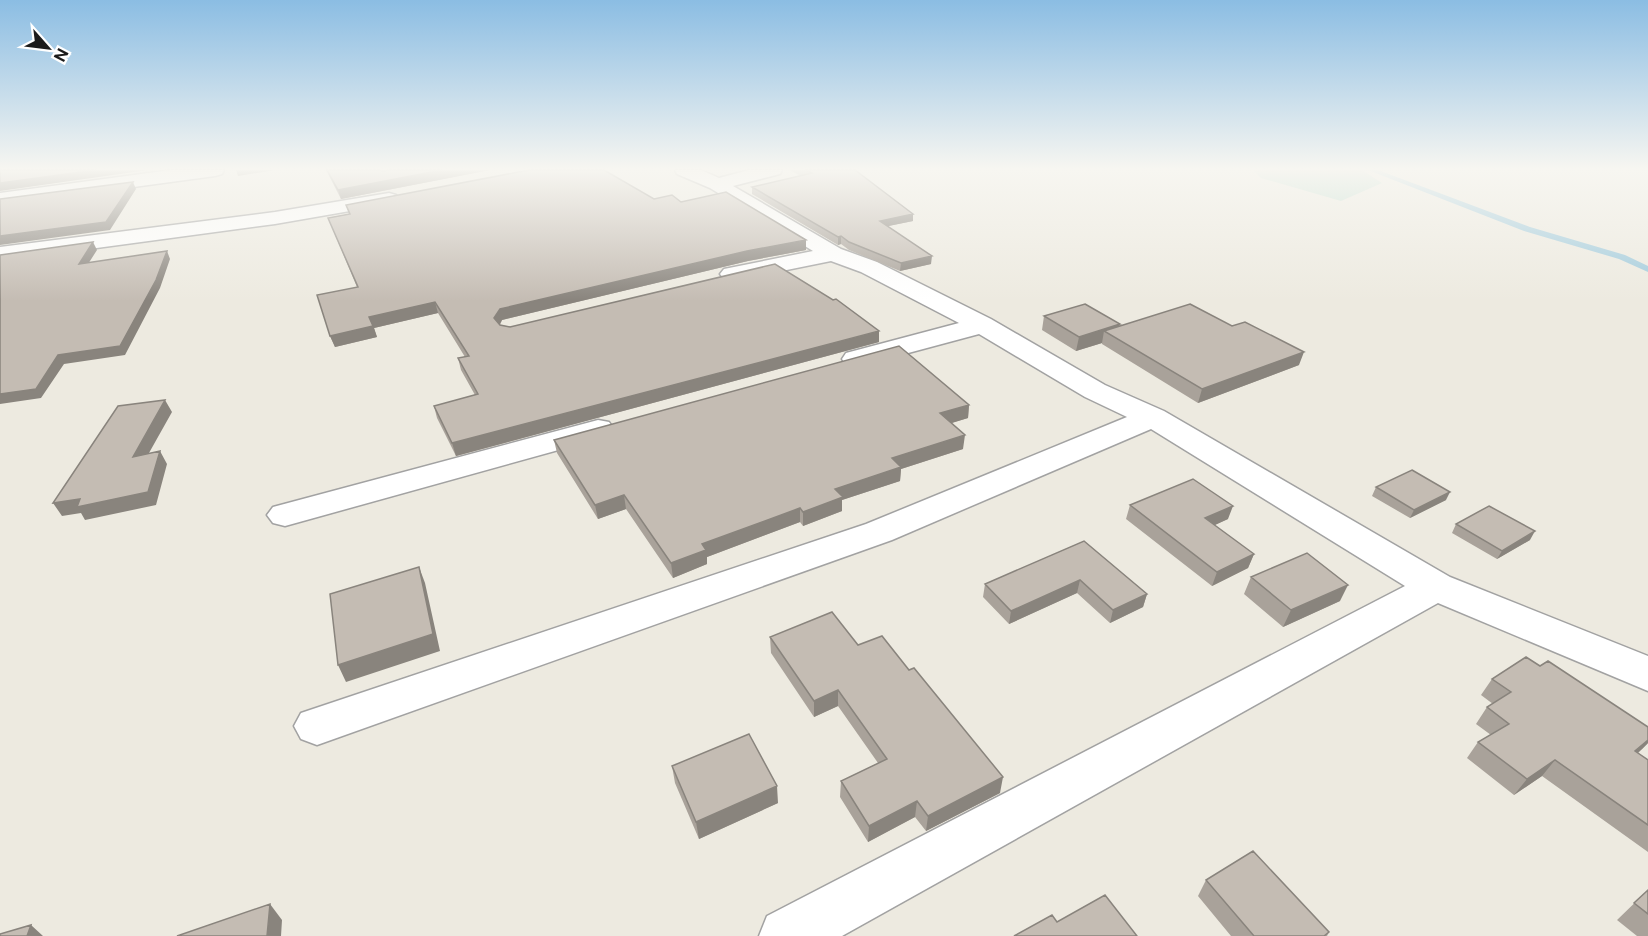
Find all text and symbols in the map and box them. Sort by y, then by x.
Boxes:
north arrow [18,18,78,78]
text: N [49,45,72,65]

